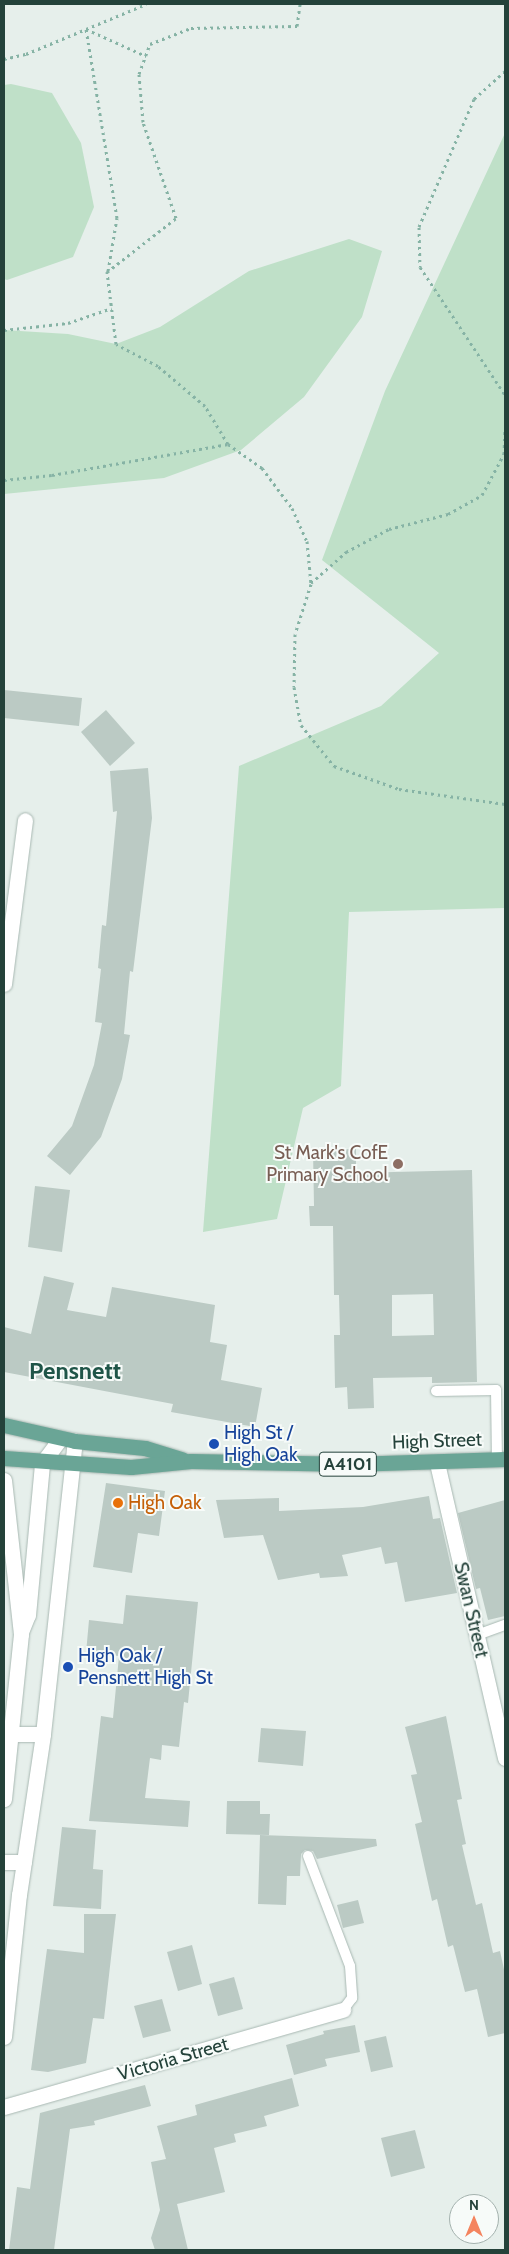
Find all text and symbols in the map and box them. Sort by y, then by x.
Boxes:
place label: St Mark's CofE Primary School [266,1142,388,1186]
marker: St Mark's CofE Primary School [392,1158,404,1170]
district label: Pensnett [29,1357,121,1385]
place label: High St / High Oak [224,1422,297,1466]
street label: High Street [392,1428,482,1454]
marker: High St / High Oak [208,1438,220,1450]
road number: A4101 [318,1448,378,1480]
place label: High Oak [128,1492,201,1514]
marker: High Oak [112,1497,124,1509]
street label: Swan Street [449,1560,493,1660]
place label: High Oak / Pensnett High St [78,1645,213,1689]
marker: High Oak / Pensnett High St [62,1661,74,1673]
street label: Victoria Street [115,2032,231,2086]
north arrow [449,2194,499,2244]
text: N [469,2196,479,2214]

